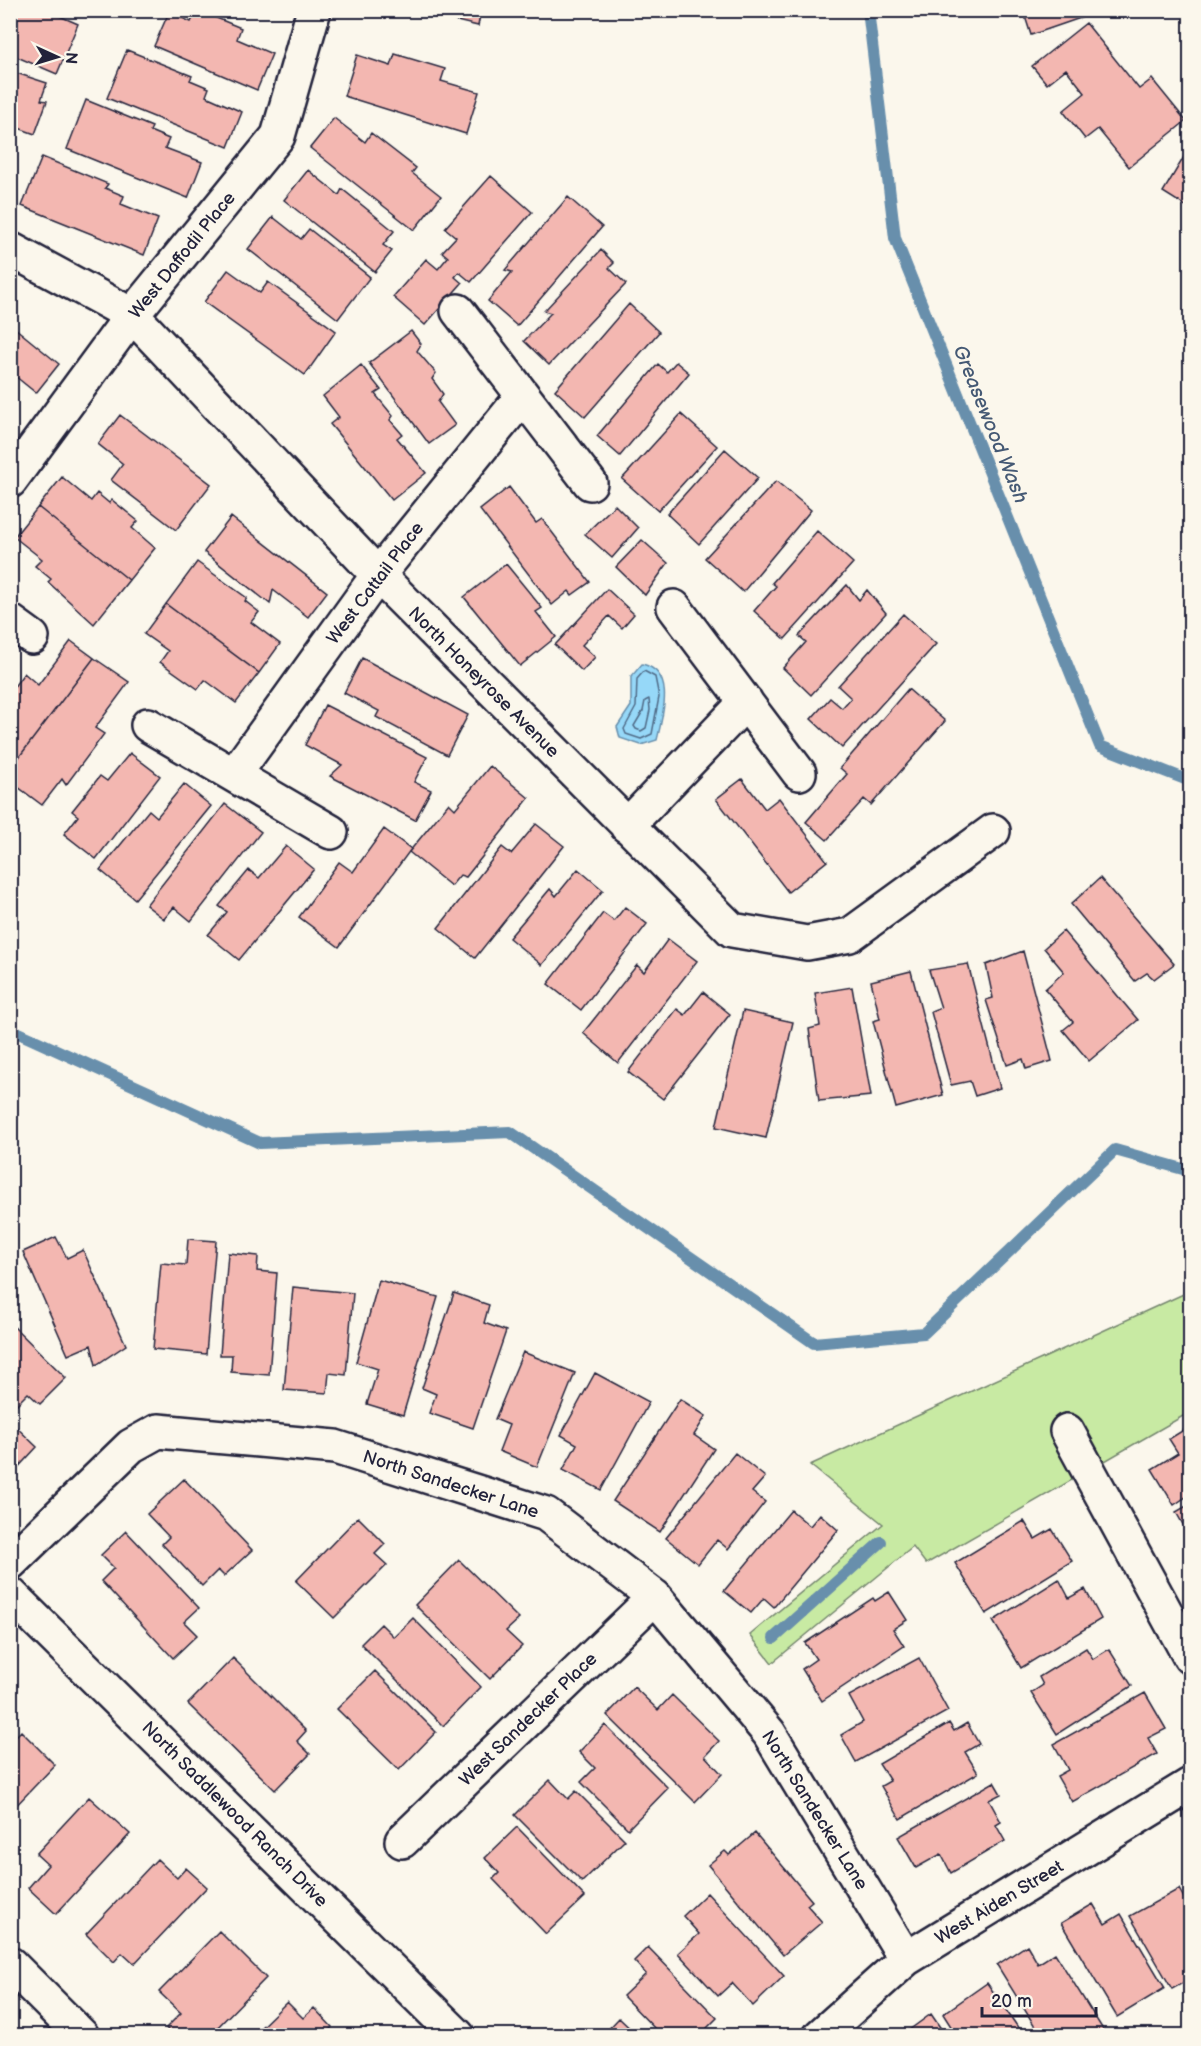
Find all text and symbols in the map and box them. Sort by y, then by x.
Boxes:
north arrow [27,27,87,87]
text: N [61,51,80,65]
street label: West Daffodil Place [125,188,240,323]
water label: Greasewood Wash [947,342,1033,507]
street label: West Cattail Place [323,518,428,649]
street label: North Honeyrose Avenue [404,603,563,762]
street label: North Sandecker Lane [360,1446,542,1523]
street label: West Sandecker Place [455,1648,602,1790]
street label: North Saddlewood Ranch Drive [137,1717,332,1912]
street label: North Sandecker Lane [757,1727,872,1894]
street label: West Aiden Street [931,1856,1067,1949]
scale bar [982,1980,1096,2018]
text: 20 m [991,1991,1032,2012]

